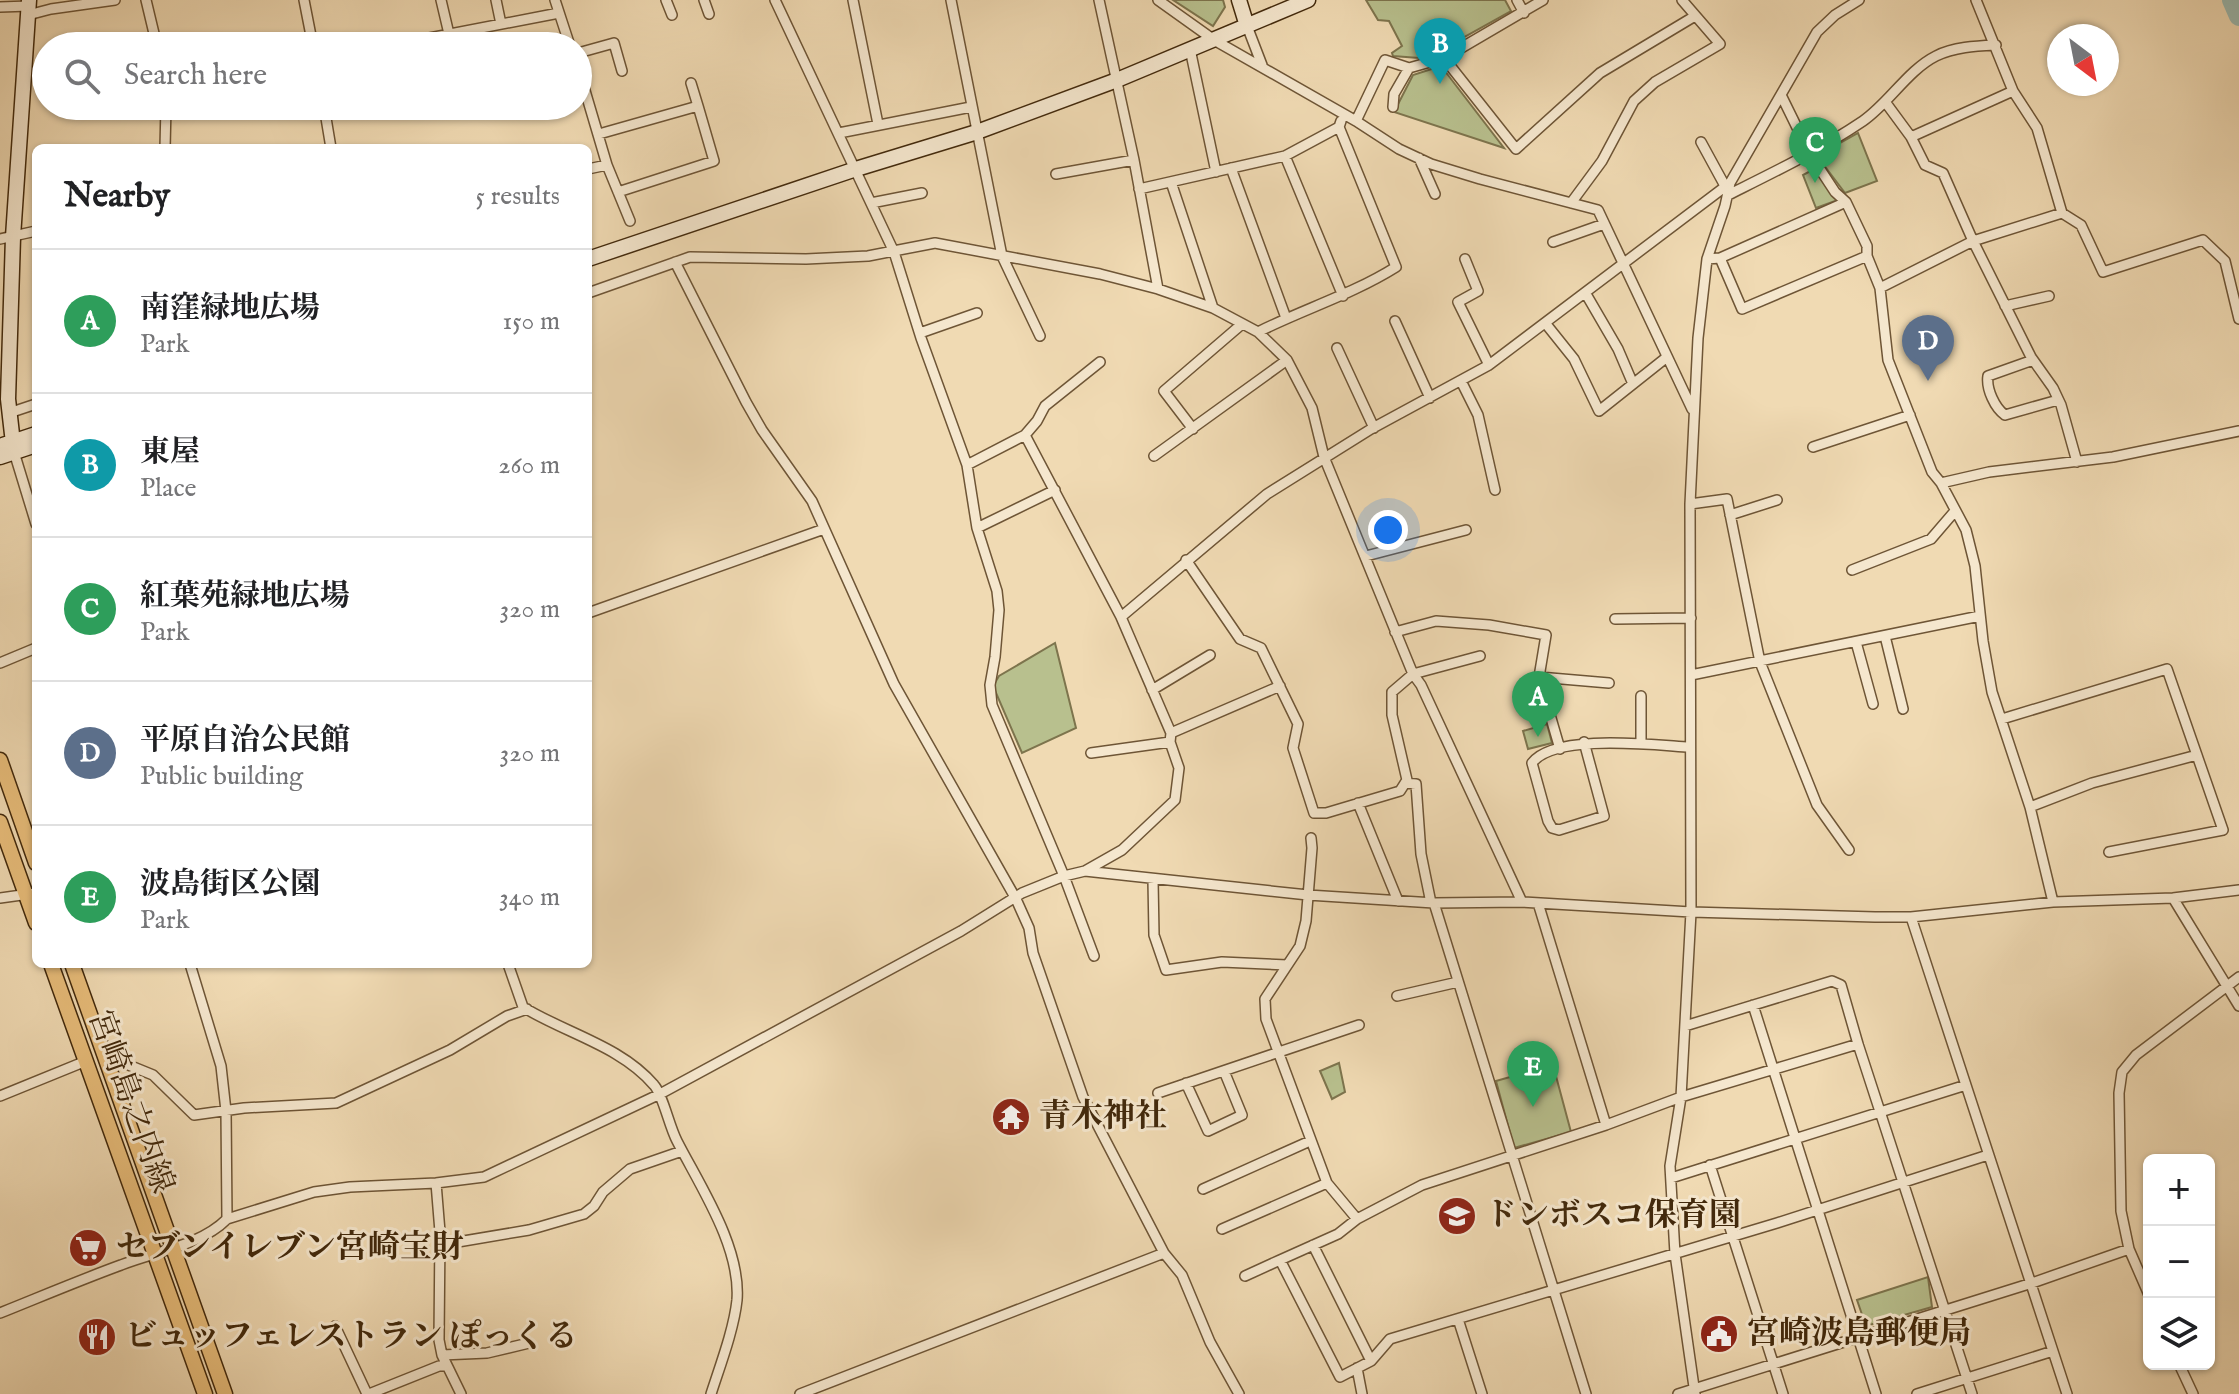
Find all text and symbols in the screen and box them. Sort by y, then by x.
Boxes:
pin: B [1414,18,1466,84]
north arrow [2047,24,2119,96]
search box [32,32,592,120]
icon: search [60,54,104,98]
text: Search here [124,57,267,95]
pin: C [1789,117,1841,183]
text: Nearby [64,175,170,218]
text: 5 results [476,180,560,213]
text: 南窪緑地広場 [140,290,320,328]
text: A [81,305,99,338]
text: 150 m [502,305,560,338]
pin: D [1902,315,1954,381]
text: Park [140,328,189,361]
text: 東屋 [140,434,200,472]
text: B [81,449,99,482]
text: 260 m [498,449,560,482]
text: Place [140,472,196,505]
your location [1368,510,1408,550]
text: 紅葉苑緑地広場 [140,578,350,616]
text: C [81,593,99,626]
text: 320 m [500,593,560,626]
text: Park [140,616,189,649]
pin: A [1512,671,1564,737]
text: 平原自治公民館 [140,722,350,760]
text: D [80,737,100,770]
text: 320 m [500,737,560,770]
text: Public building [140,760,303,793]
text: 波島街区公園 [140,866,320,904]
text: E [81,881,99,914]
text: 340 m [499,881,560,914]
text: Park [140,904,189,937]
street label: 宮崎島之内線 [78,1005,182,1199]
pin: E [1507,1041,1559,1107]
temple icon: 青木神社 [990,1096,1032,1138]
place label: 青木神社 [1039,1097,1167,1138]
map controls [2143,1154,2215,1370]
button: + [2143,1154,2215,1226]
school or university icon: ドンボスコ保育園 [1436,1195,1478,1237]
place label: ドンボスコ保育園 [1485,1196,1741,1237]
button: − [2143,1226,2215,1298]
supermarket icon: セブンイレブン宮崎宝財 [67,1227,109,1269]
place label: セブンイレブン宮崎宝財 [116,1228,464,1269]
button: layers [2143,1298,2215,1370]
public building icon: 宮崎波島郵便局 [1698,1313,1740,1355]
place label: 宮崎波島郵便局 [1747,1314,1971,1355]
restaurant icon: ビュッフェレストラン ぽっくる [76,1316,118,1358]
place label: ビュッフェレストラン ぽっくる [125,1317,577,1358]

